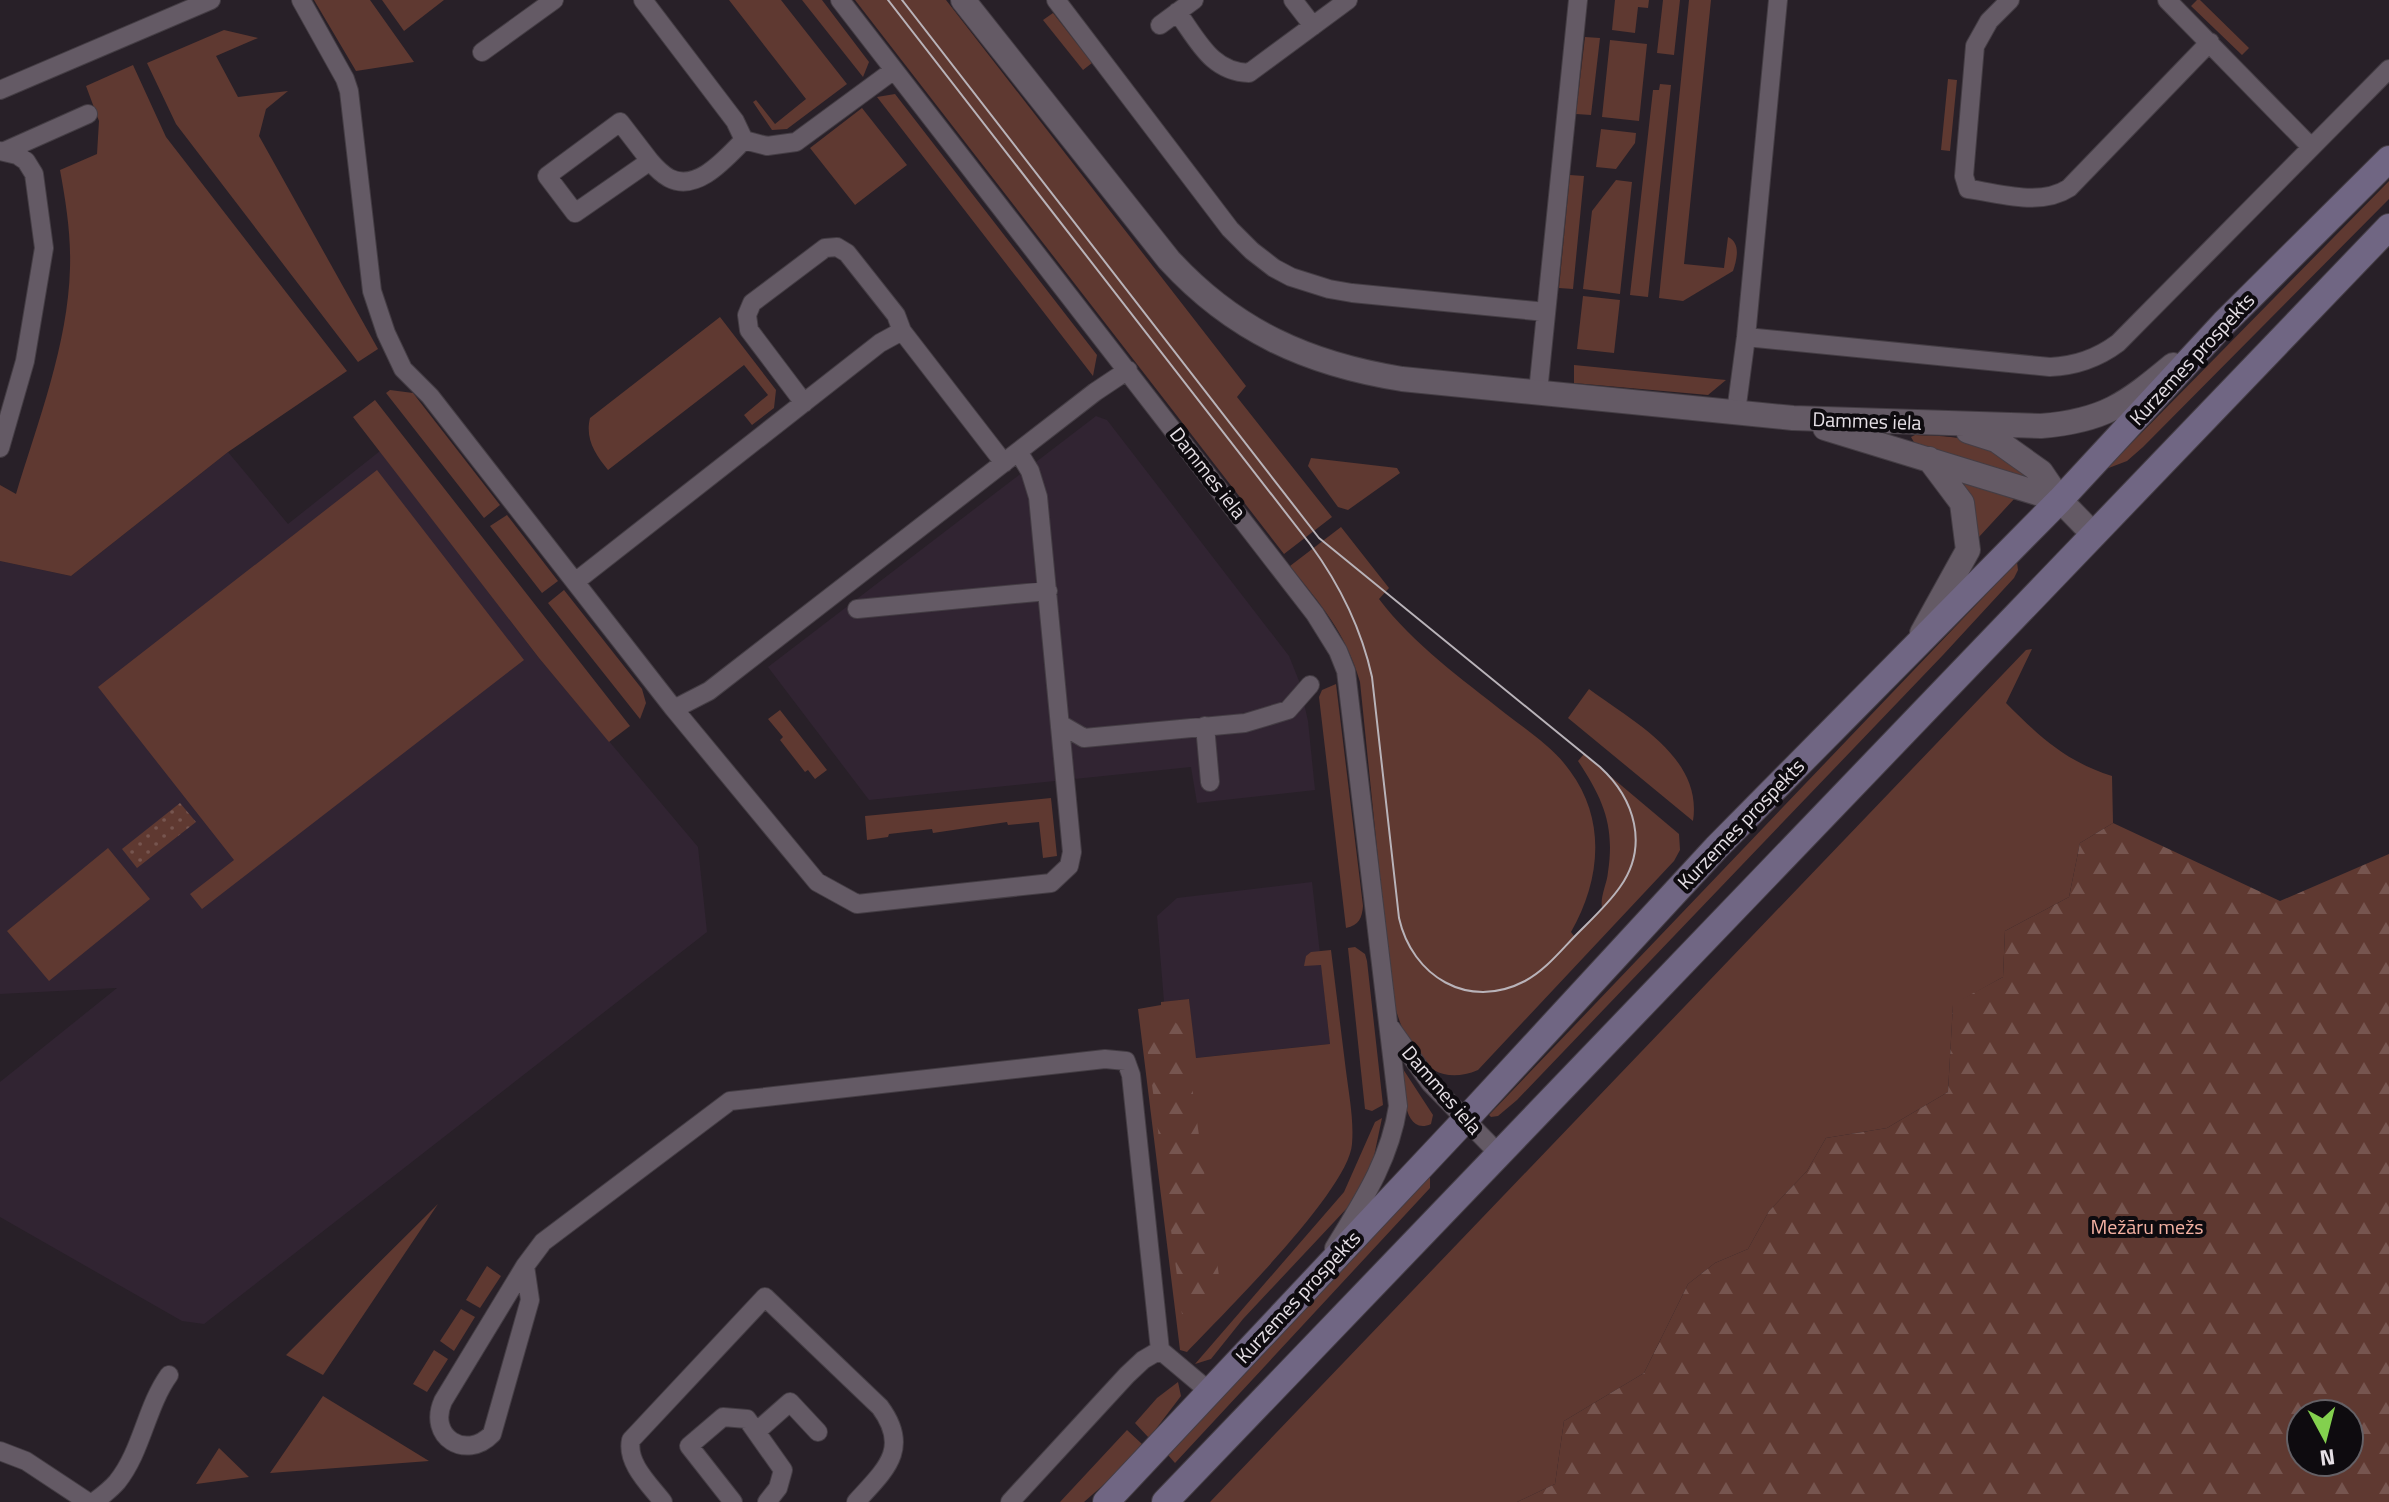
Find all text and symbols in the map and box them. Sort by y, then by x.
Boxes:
street label: Kurzemes prospekts [2122,285,2262,432]
street label: Dammes iela [1812,403,1922,438]
street label: Dammes iela [1163,420,1254,525]
street label: Kurzemes prospekts [1670,751,1812,896]
street label: Dammes iela [1395,1038,1490,1141]
park label: Mežāru mežs [2090,1211,2204,1242]
street label: Kurzemes prospekts [1228,1223,1368,1370]
north arrow [2285,1398,2365,1478]
text: N [2318,1440,2337,1476]

